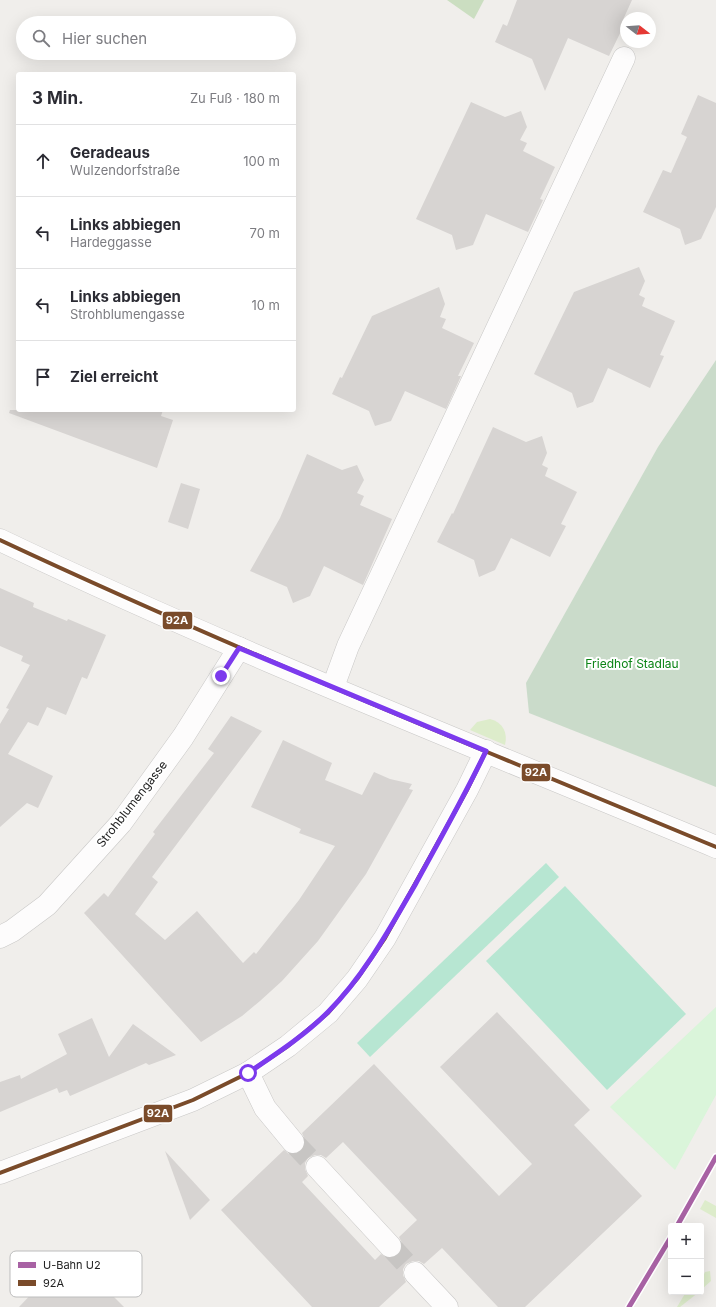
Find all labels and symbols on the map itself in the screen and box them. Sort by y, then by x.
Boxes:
north arrow [620,12,656,48]
line badge: 92A [162,611,193,630]
text: 92A [166,613,188,627]
park label: Friedhof Stadlau [585,656,679,671]
route end [212,667,230,685]
street label: Strohblumengasse [93,757,170,850]
line badge: 92A [521,763,551,782]
text: 92A [525,765,547,779]
route start [239,1064,257,1082]
line badge: 92A [143,1104,173,1123]
text: 92A [147,1106,169,1120]
legend [10,1251,142,1297]
text: U-Bahn U2 [43,1258,101,1272]
text: 92A [43,1276,65,1290]

